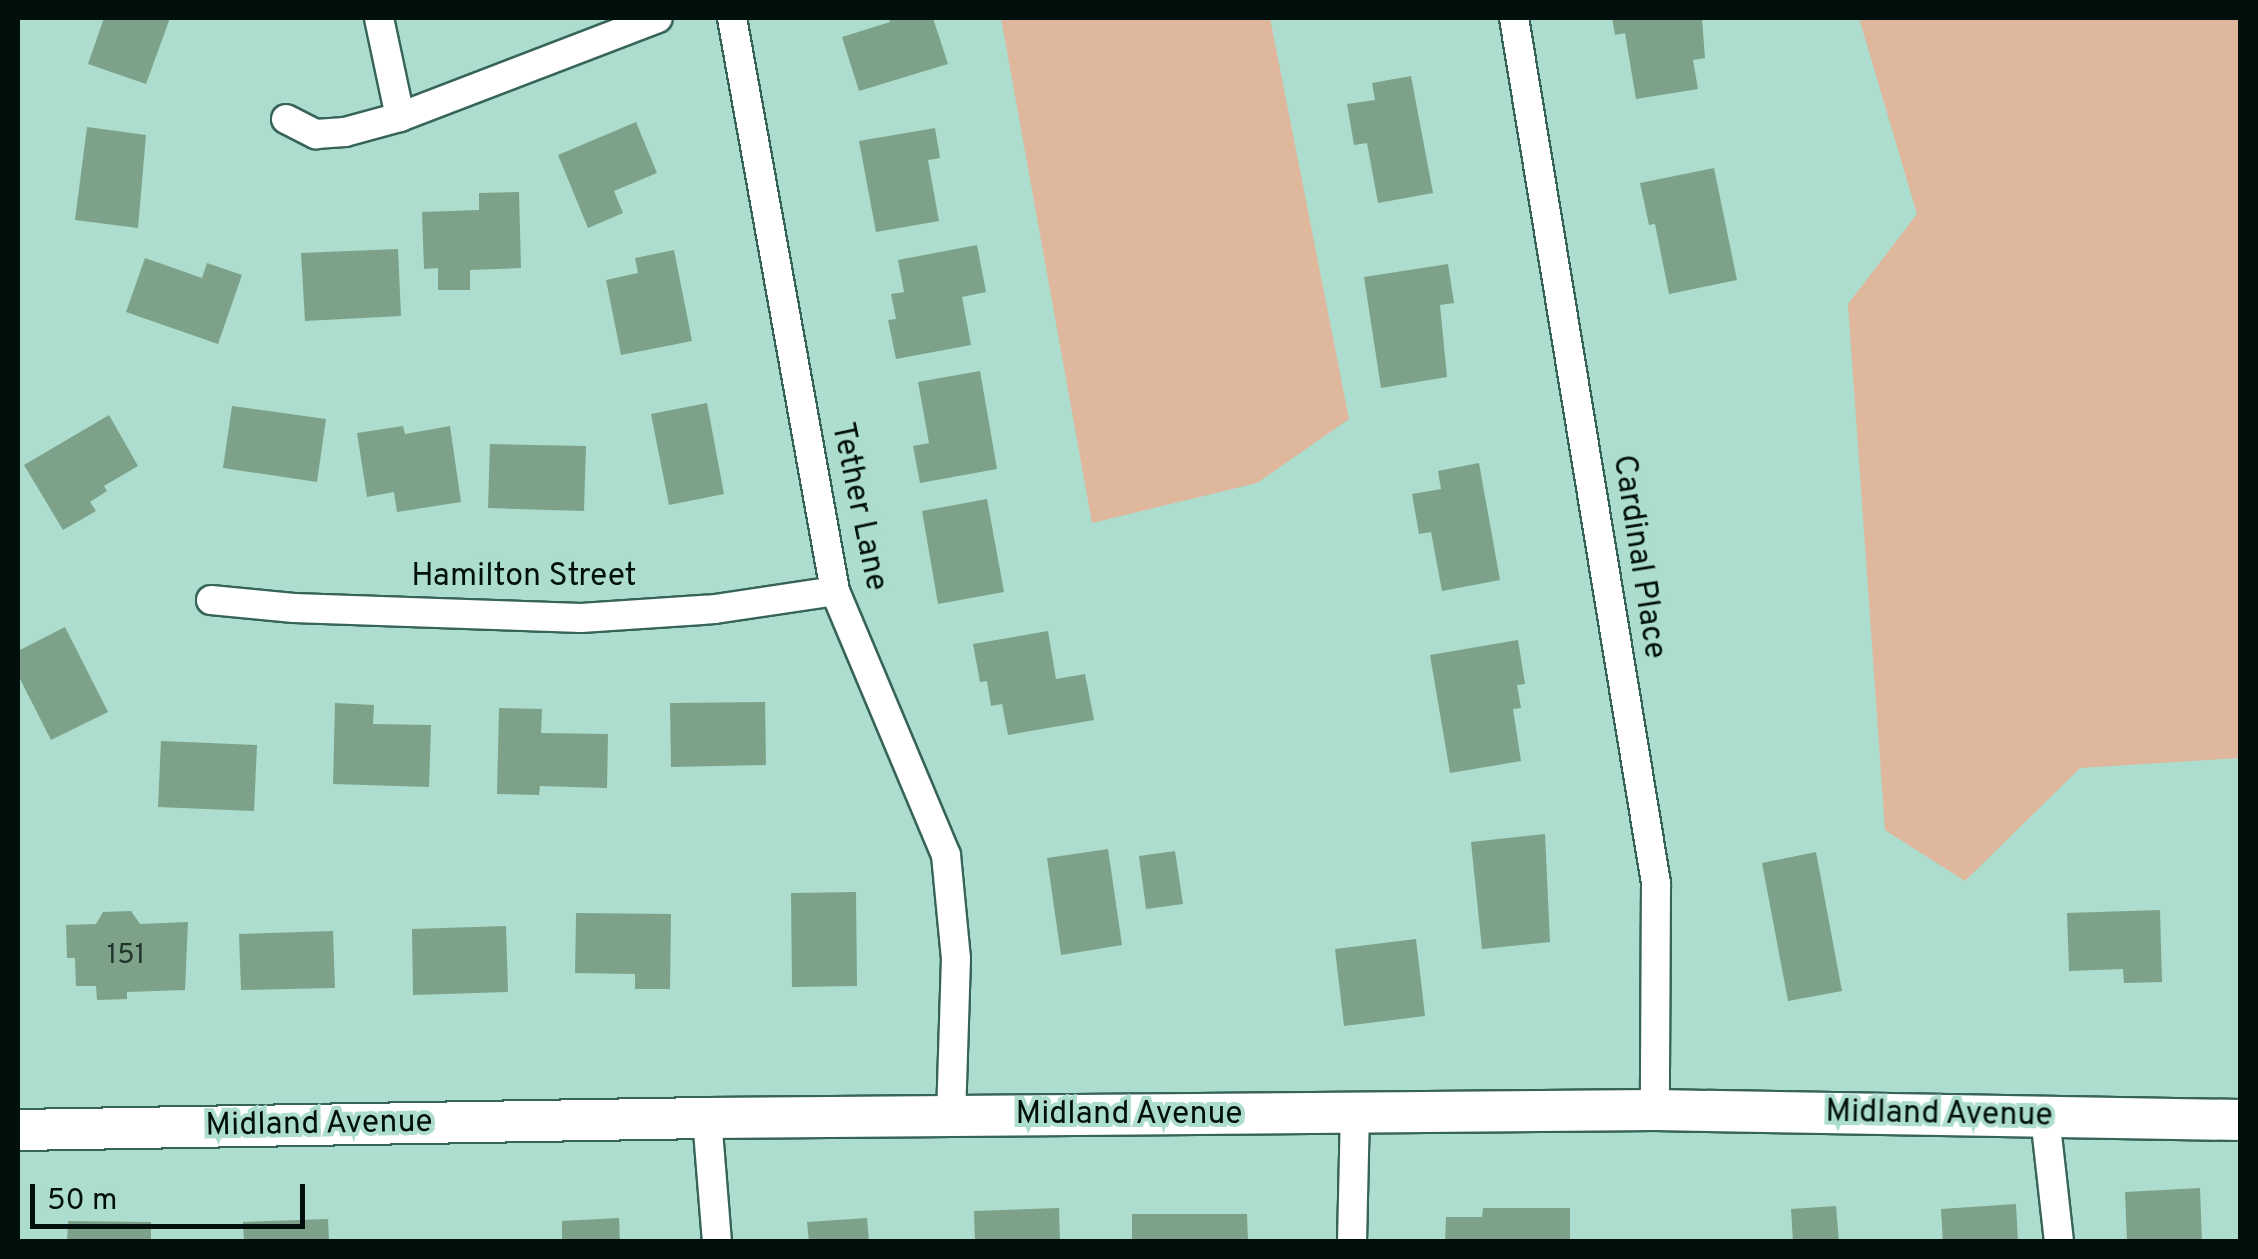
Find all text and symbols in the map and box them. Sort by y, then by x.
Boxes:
street label: Tether Lane [821,419,895,595]
street label: Cardinal Place [1603,452,1673,662]
street label: Hamilton Street [411,558,637,596]
house number: 151 [107,939,145,973]
street label: Midland Avenue [1824,1094,2054,1136]
street label: Midland Avenue [1015,1096,1243,1134]
street label: Midland Avenue [204,1104,434,1146]
scale bar [35,1164,310,1226]
text: 50 m [47,1183,117,1220]

